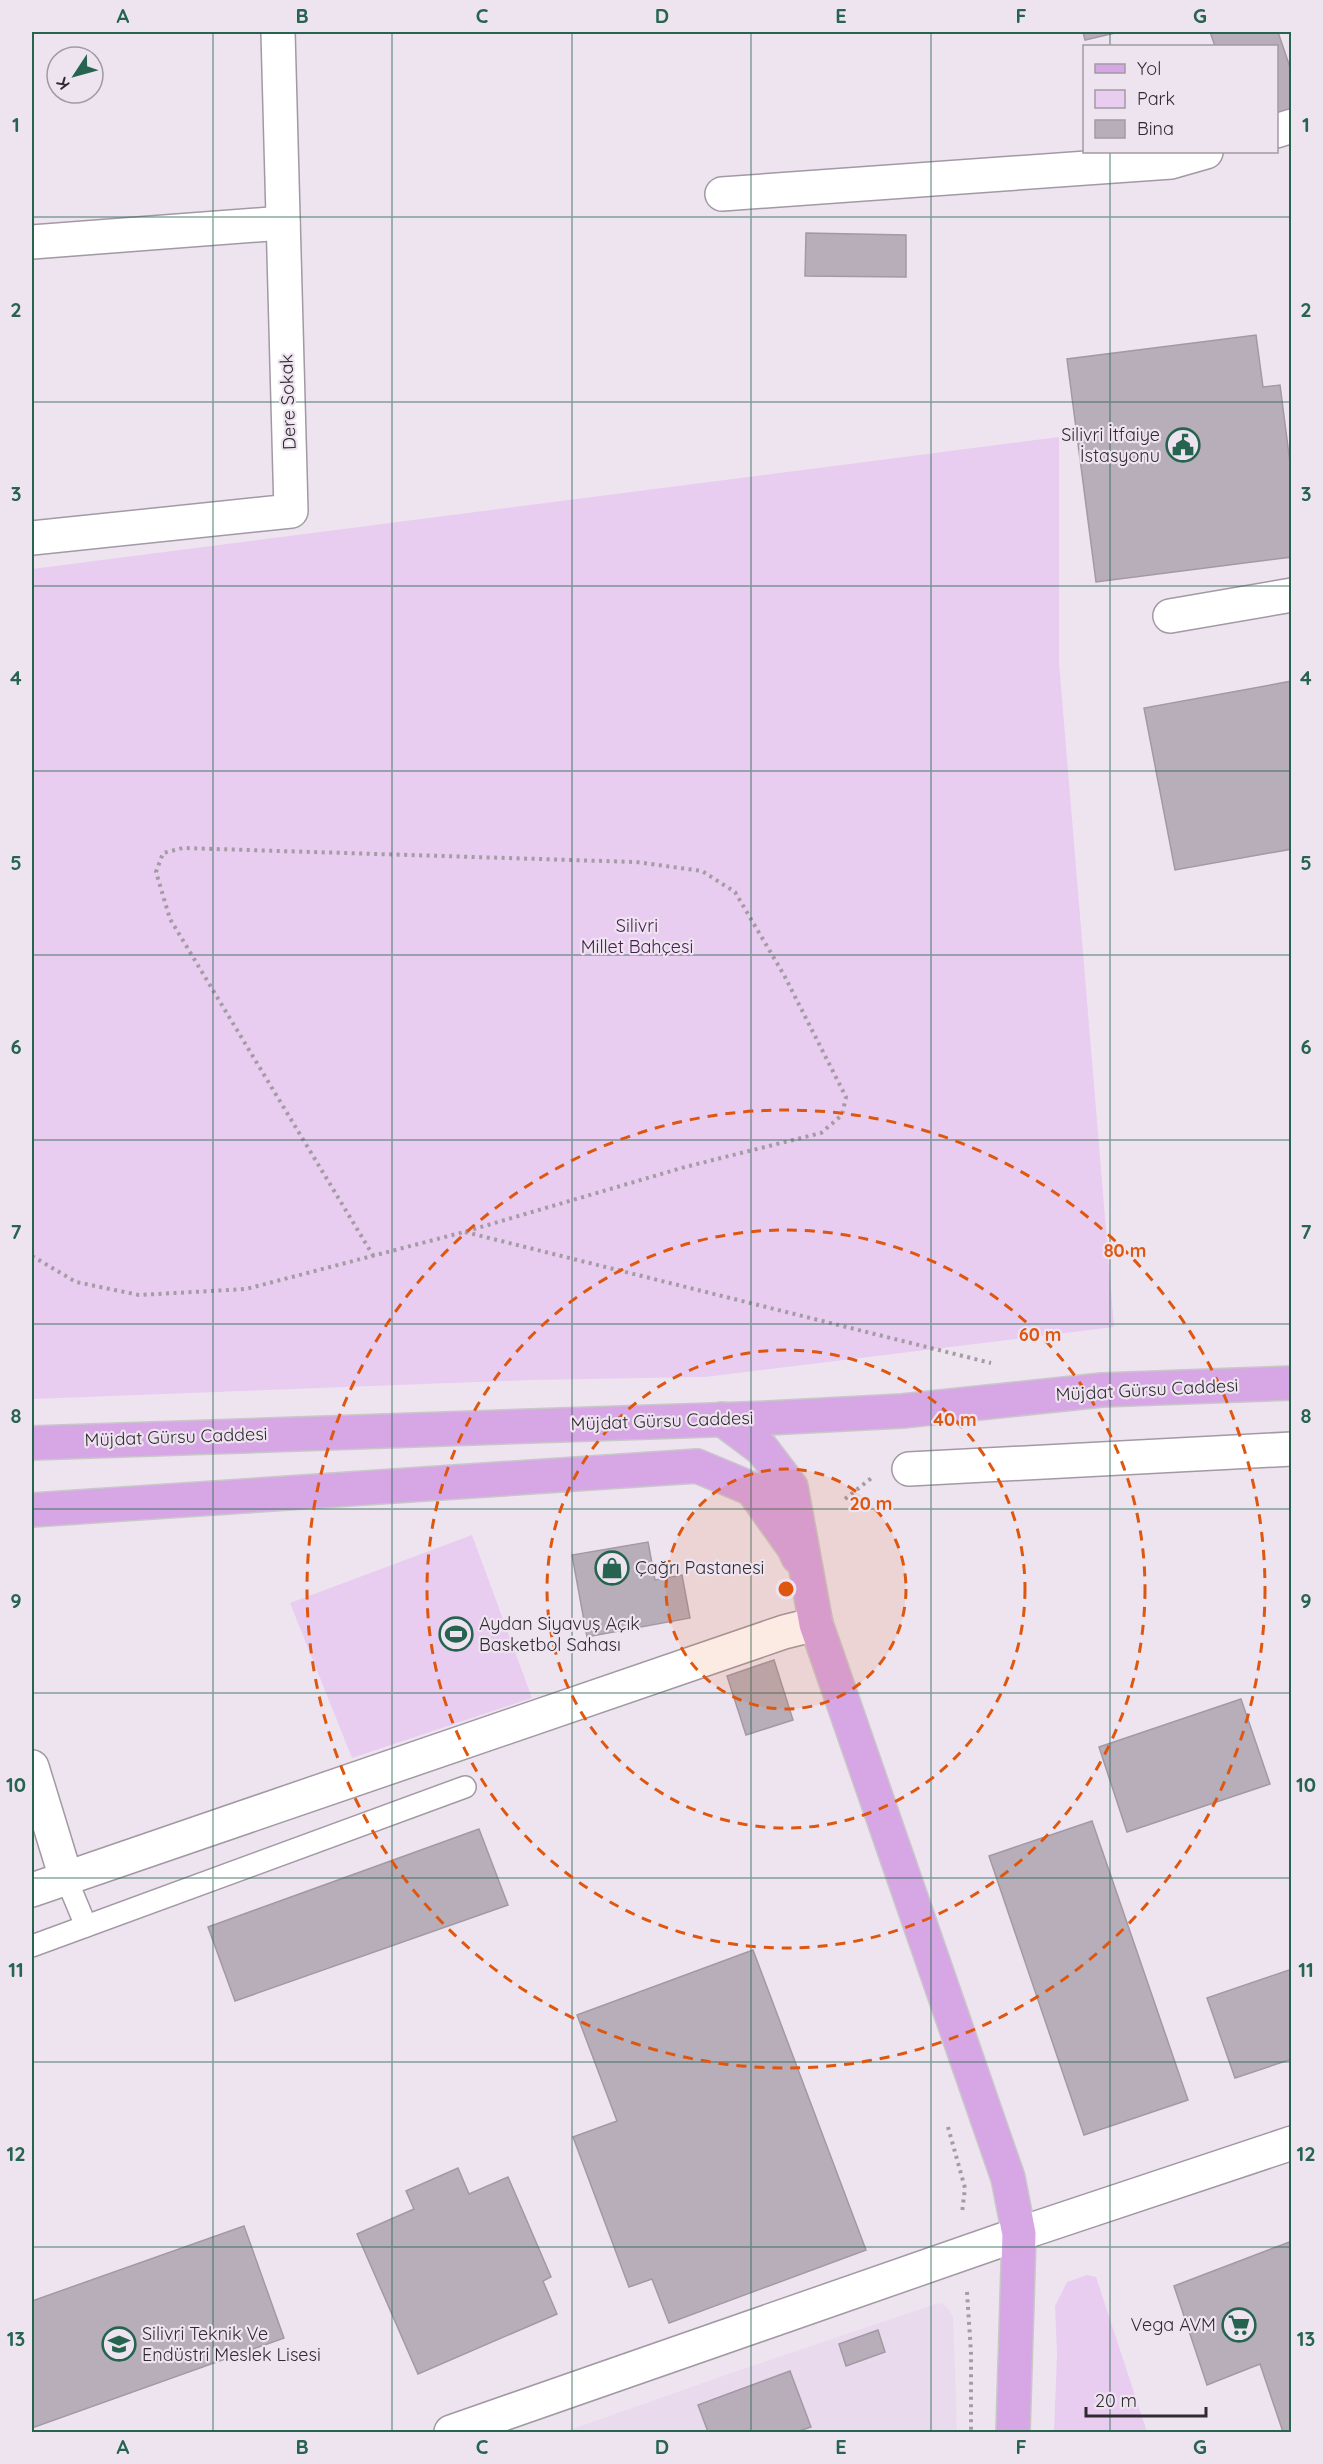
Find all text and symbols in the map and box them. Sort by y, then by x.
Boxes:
text: A [117,3,130,28]
text: B [295,3,309,28]
text: C [476,3,489,28]
text: D [655,3,669,28]
text: E [835,3,847,28]
text: F [1015,3,1027,28]
text: G [1193,3,1207,28]
north arrow [45,45,105,105]
legend [1083,45,1278,153]
text: Yol [1137,57,1161,80]
text: K [52,74,74,94]
text: Park [1137,87,1175,110]
text: 1 [12,112,20,137]
text: 1 [1302,112,1310,137]
text: Bina [1137,117,1174,140]
text: 2 [10,297,22,322]
text: 2 [1300,297,1312,322]
street label: Dere Sokak [274,354,301,450]
place label: Silivri İtfaiye İstasyonu [1061,423,1160,467]
public building icon: Silivri İtfaiye İstasyonu [1165,427,1201,463]
text: 3 [11,481,21,506]
text: 3 [1301,481,1311,506]
text: 4 [10,665,22,690]
text: 4 [1300,665,1312,690]
text: 5 [10,850,22,875]
text: 5 [1300,850,1312,875]
park label: Silivri Millet Bahçesi [581,914,693,958]
text: 6 [10,1034,22,1059]
text: 6 [1300,1034,1312,1059]
text: 7 [11,1219,22,1244]
text: 7 [1301,1219,1312,1244]
text: 80 m [1104,1239,1146,1262]
text: 60 m [1019,1323,1061,1346]
street label: Müjdat Gürsu Caddesi [1055,1373,1239,1406]
text: 8 [11,1403,22,1428]
text: 8 [1301,1403,1312,1428]
street label: Müjdat Gürsu Caddesi [570,1406,754,1435]
text: 40 m [933,1408,977,1431]
street label: Müjdat Gürsu Caddesi [84,1422,268,1451]
text: 20 m [850,1492,892,1515]
shop icon: Çağrı Pastanesi [594,1550,630,1586]
place label: Çağrı Pastanesi [635,1556,764,1579]
centre of rings [776,1579,796,1599]
text: 9 [10,1588,22,1613]
text: 9 [1300,1588,1312,1613]
place label: Aydan Siyavuş Açık Basketbol Sahası [479,1612,640,1656]
sports icon: Aydan Siyavuş Açık Basketbol Sahası [438,1616,474,1652]
text: 10 [6,1772,26,1797]
text: 10 [1296,1772,1316,1797]
text: 11 [8,1957,24,1982]
text: 11 [1298,1957,1314,1982]
text: 12 [6,2141,26,2166]
text: 12 [1296,2141,1316,2166]
supermarket icon: Vega AVM [1221,2307,1257,2343]
place label: Vega AVM [1131,2313,1216,2336]
place label: Silivri Teknik Ve Endüstri Meslek Lisesi [142,2322,321,2366]
text: 13 [7,2326,25,2351]
school or university icon: Silivri Teknik Ve Endüstri Meslek Lisesi [101,2326,137,2362]
text: 13 [1297,2326,1315,2351]
scale bar [1086,2380,1206,2418]
text: 20 m [1095,2389,1137,2412]
text: A [117,2434,130,2459]
text: B [295,2434,309,2459]
text: C [476,2434,489,2459]
text: D [655,2434,669,2459]
text: E [835,2434,847,2459]
text: F [1015,2434,1027,2459]
text: G [1193,2434,1207,2459]

